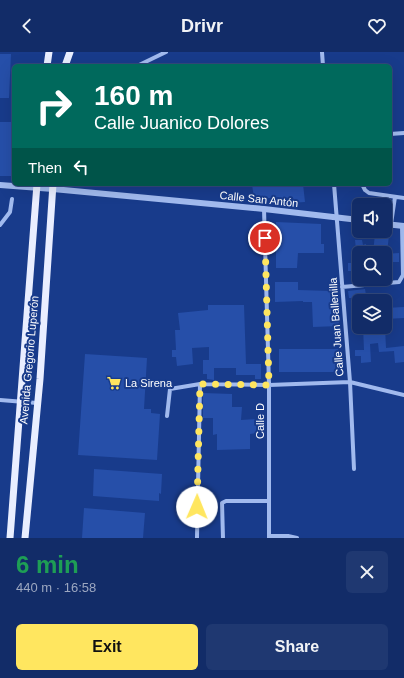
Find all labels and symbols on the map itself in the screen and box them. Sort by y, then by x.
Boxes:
street label: Calle San Antón [219,189,299,209]
pin [248,221,282,255]
street label: Calle Juan Ballenilla [326,276,345,377]
street label: Avenida Gregorio Luperón [17,295,41,425]
supermarket icon: La Sirena [106,375,122,391]
place label: La Sirena [125,377,173,389]
street label: Calle D [254,403,266,439]
position arrow [176,486,218,528]

